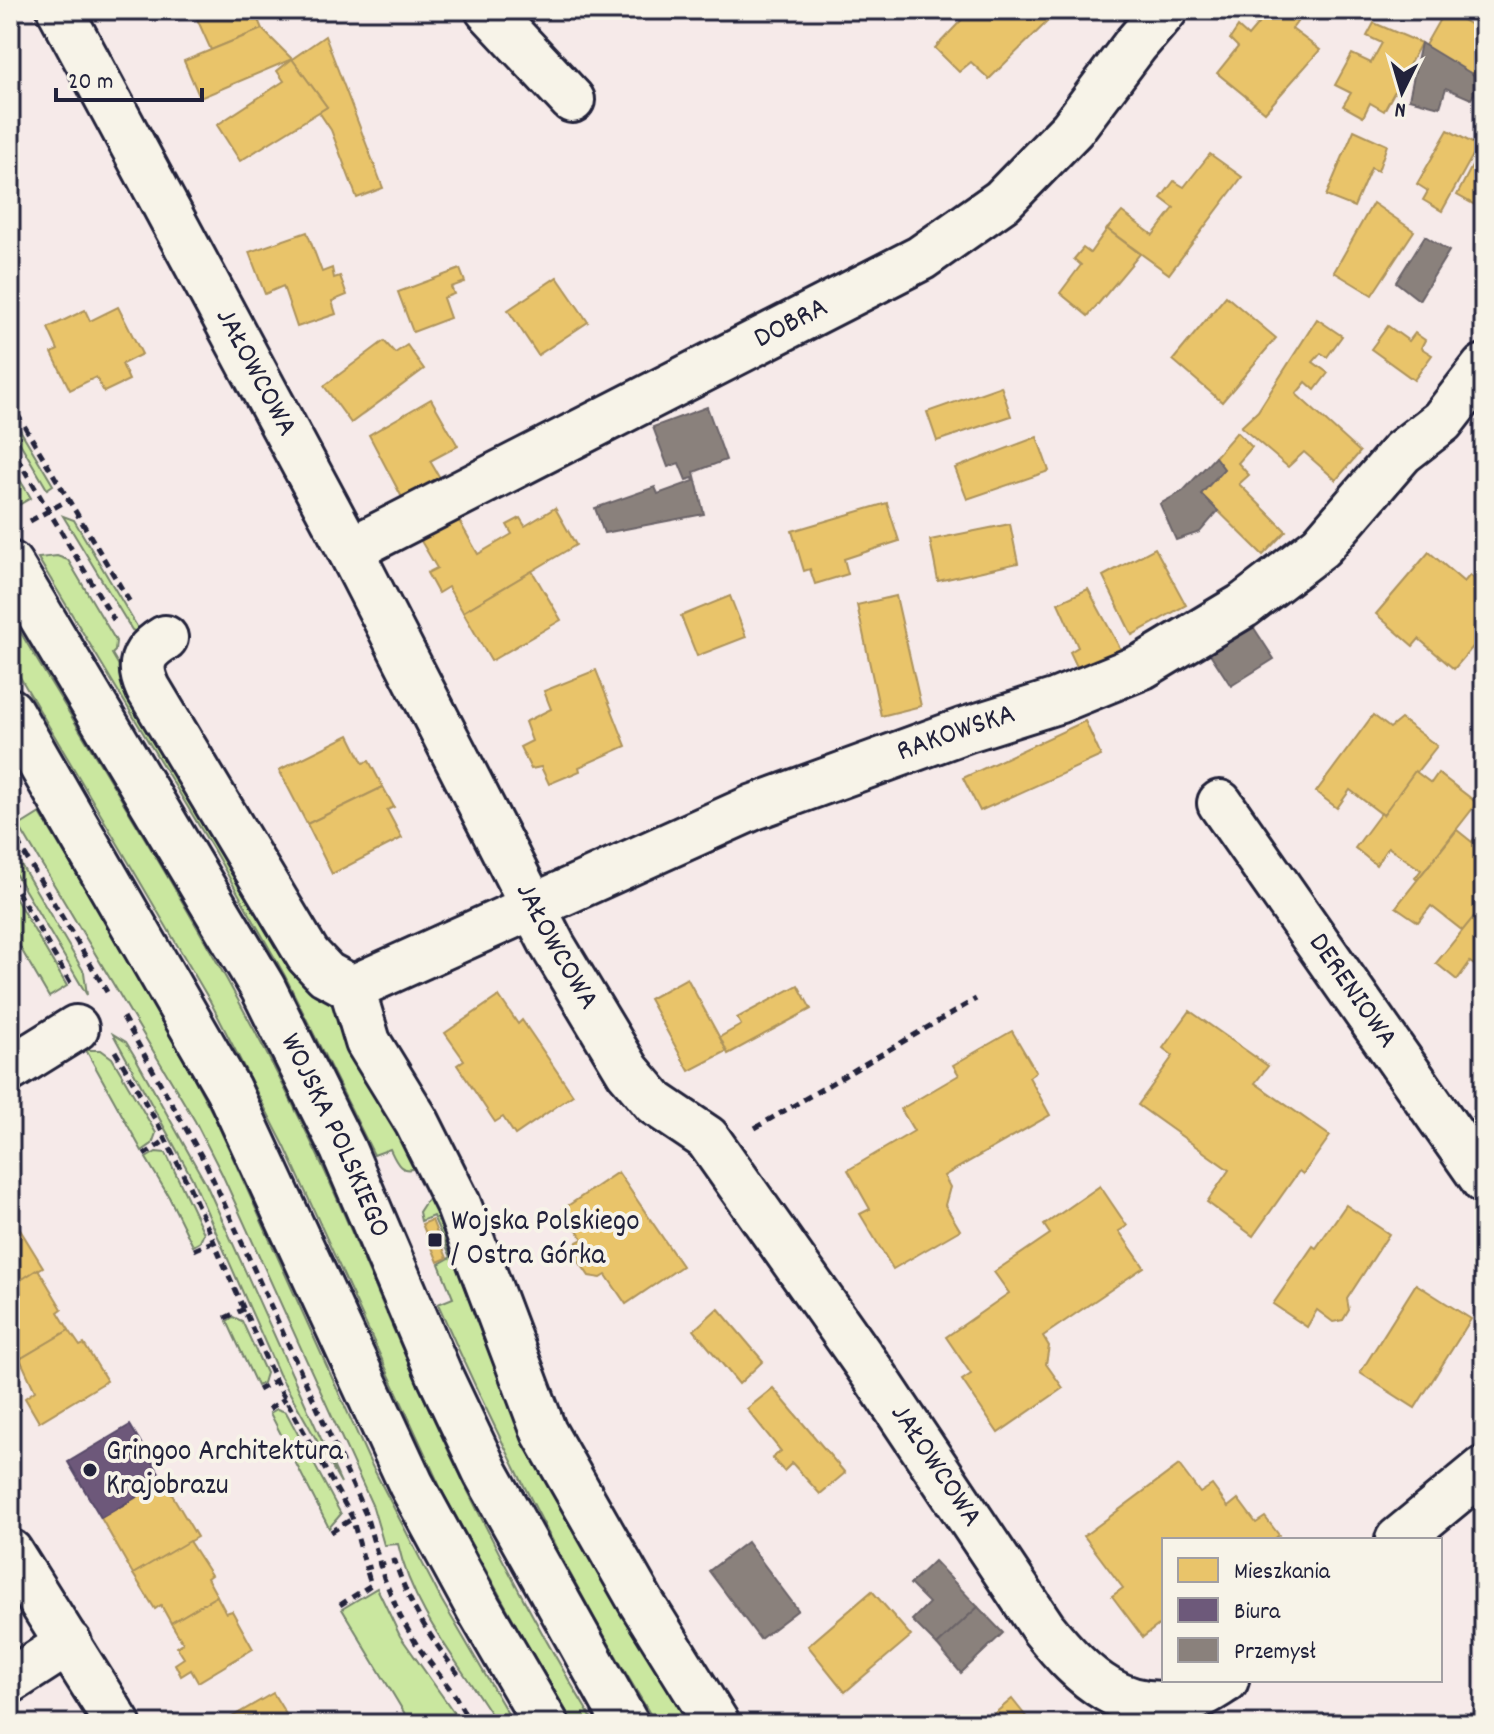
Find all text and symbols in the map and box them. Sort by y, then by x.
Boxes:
scale bar [56,52,202,102]
north arrow [1362,52,1442,132]
text: 20 m [68,66,114,100]
text: N [1394,93,1407,124]
street label: DOBRA [747,287,836,361]
street label: JAŁOWCOWA [203,301,307,445]
street label: RAKOWSKA [891,694,1021,775]
street label: JAŁOWCOWA [503,876,609,1019]
street label: DERENIOWA [1296,925,1407,1058]
street label: WOJSKA POLSKIEGO [268,1026,400,1245]
place label: Wojska Polskiego / Ostra Górka [451,1202,640,1279]
marker: Wojska Polskiego / Ostra Górka [426,1231,444,1249]
street label: JAŁOWCOWA [878,1396,992,1537]
place label: Gringoo Architektura Krajobrazu [106,1432,344,1509]
marker: Gringoo Architektura Krajobrazu [81,1461,99,1479]
legend [1162,1538,1442,1682]
text: Mieszkania [1234,1556,1331,1590]
text: Biura [1234,1596,1281,1630]
text: Przemysł [1234,1636,1316,1670]

